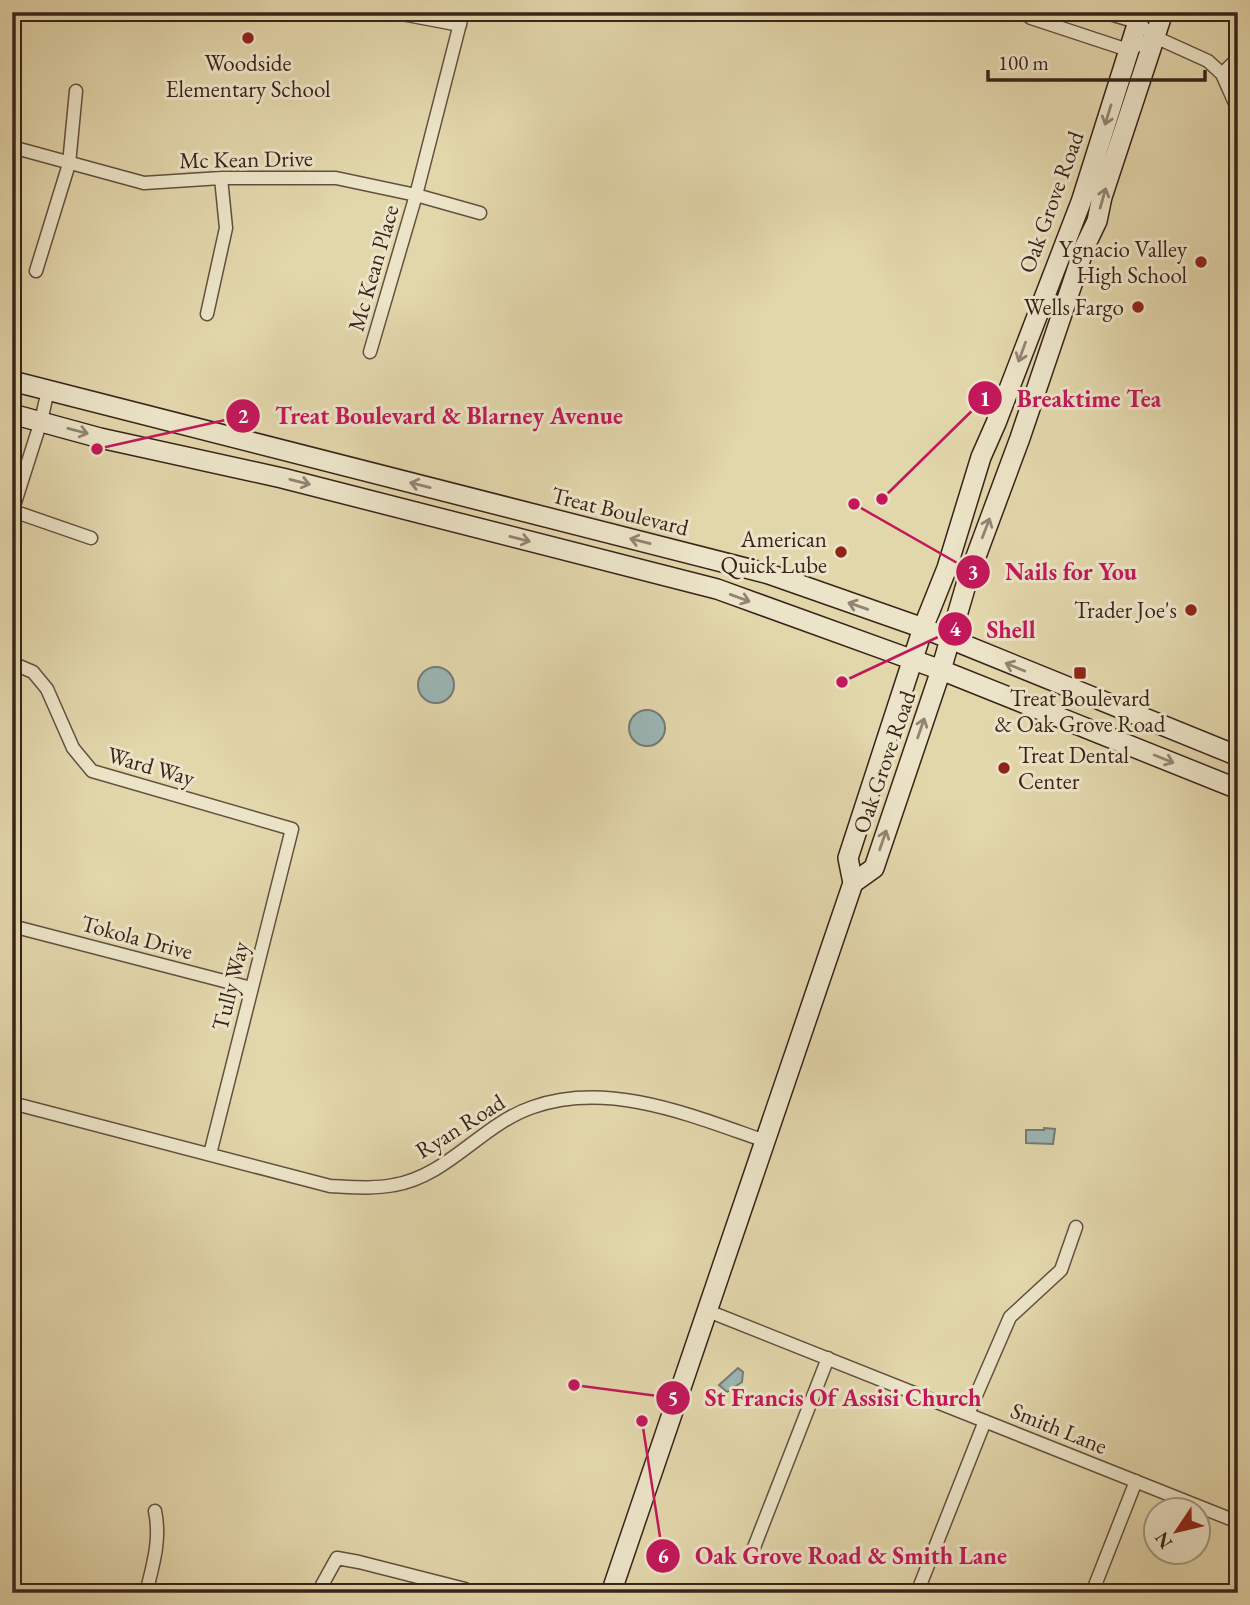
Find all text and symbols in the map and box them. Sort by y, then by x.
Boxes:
marker: Woodside Elementary School [240,30,256,46]
scale bar [988,38,1204,82]
place label: Woodside Elementary School [165,48,331,104]
text: 100 m [998,49,1049,76]
one-way arrow [1101,104,1113,126]
street label: Oak Grove Road [1011,127,1091,277]
street label: Mc Kean Drive [179,143,313,175]
one-way arrow [1097,188,1110,210]
street label: Mc Kean Place [341,201,405,335]
place label: Ygnacio Valley High School [1059,234,1188,290]
marker: Ygnacio Valley High School [1193,254,1209,270]
place label: Wells Fargo [1024,292,1124,322]
marker: Wells Fargo [1130,299,1146,315]
one-way arrow [1014,340,1027,362]
callout: Breaktime Tea [968,376,1175,421]
text: Breaktime Tea [1017,383,1162,414]
text: 1 [979,385,991,412]
callout: Treat Boulevard & Blarney Avenue [225,393,637,438]
text: Treat Boulevard & Blarney Avenue [275,400,623,432]
text: 2 [237,402,249,429]
one-way arrow [67,426,89,439]
one-way arrow [288,476,311,489]
one-way arrow [409,478,432,491]
street label: Treat Boulevard [548,479,692,543]
one-way arrow [981,518,994,540]
place label: American Quick Lube [721,524,827,580]
one-way arrow [509,533,531,546]
one-way arrow [629,534,652,547]
marker: American Quick Lube [833,544,849,560]
callout: Nails for You [956,549,1151,594]
text: Nails for You [1005,556,1138,587]
text: 3 [967,558,979,585]
one-way arrow [729,592,751,605]
place label: Trader Joe's [1074,595,1177,625]
one-way arrow [848,598,870,611]
marker: Trader Joe's [1183,602,1199,618]
callout: Shell [938,607,1050,652]
text: Shell [987,614,1036,645]
text: 4 [949,615,961,642]
one-way arrow [1005,659,1027,672]
marker: Treat Boulevard & Oak Grove Road [1072,665,1088,681]
place label: Treat Boulevard & Oak Grove Road [995,683,1166,739]
street label: Oak Grove Road [846,686,923,837]
one-way arrow [916,718,928,740]
street label: Ward Way [104,739,199,793]
place label: Treat Dental Center [1018,740,1130,796]
one-way arrow [1153,753,1174,766]
marker: Treat Dental Center [996,760,1012,776]
one-way arrow [878,829,890,851]
street label: Tokola Drive [78,908,196,966]
street label: Tully Way [204,937,256,1034]
street label: Ryan Road [410,1087,511,1165]
callout: St Francis Of Assisi Church [655,1375,995,1420]
text: St Francis Of Assisi Church [705,1382,982,1413]
text: 5 [667,1384,679,1411]
street label: Smith Lane [1006,1395,1112,1461]
north arrow [1142,1496,1212,1566]
text: N [1148,1526,1178,1554]
callout: Oak Grove Road & Smith Lane [646,1533,1021,1578]
text: Oak Grove Road & Smith Lane [695,1540,1007,1571]
text: 6 [657,1542,669,1569]

